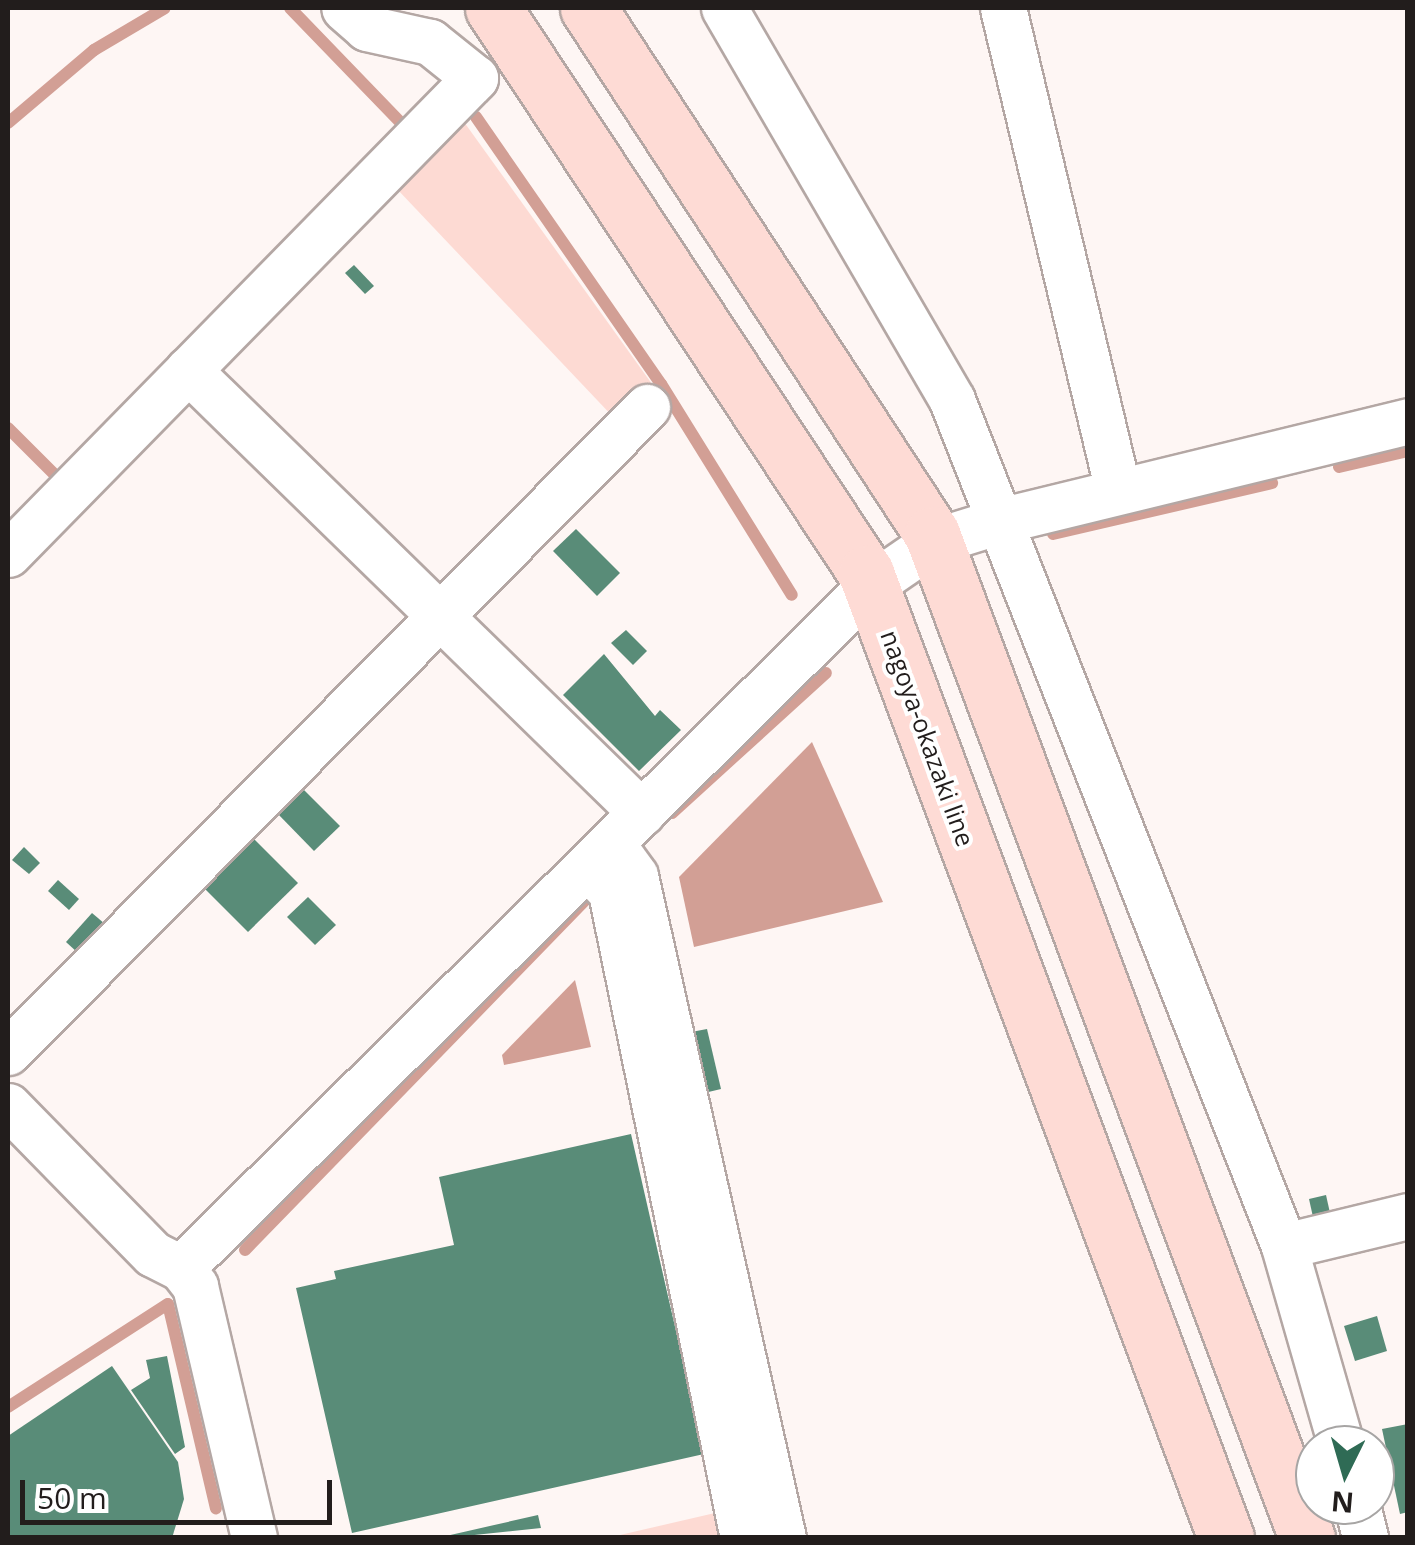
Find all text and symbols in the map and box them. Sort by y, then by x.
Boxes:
street label: nagoya-okazaki line [875,626,981,850]
north arrow [1295,1425,1395,1525]
scale bar [25,1460,338,1522]
text: 50 m [37,1477,107,1518]
text: N [1330,1483,1356,1523]

